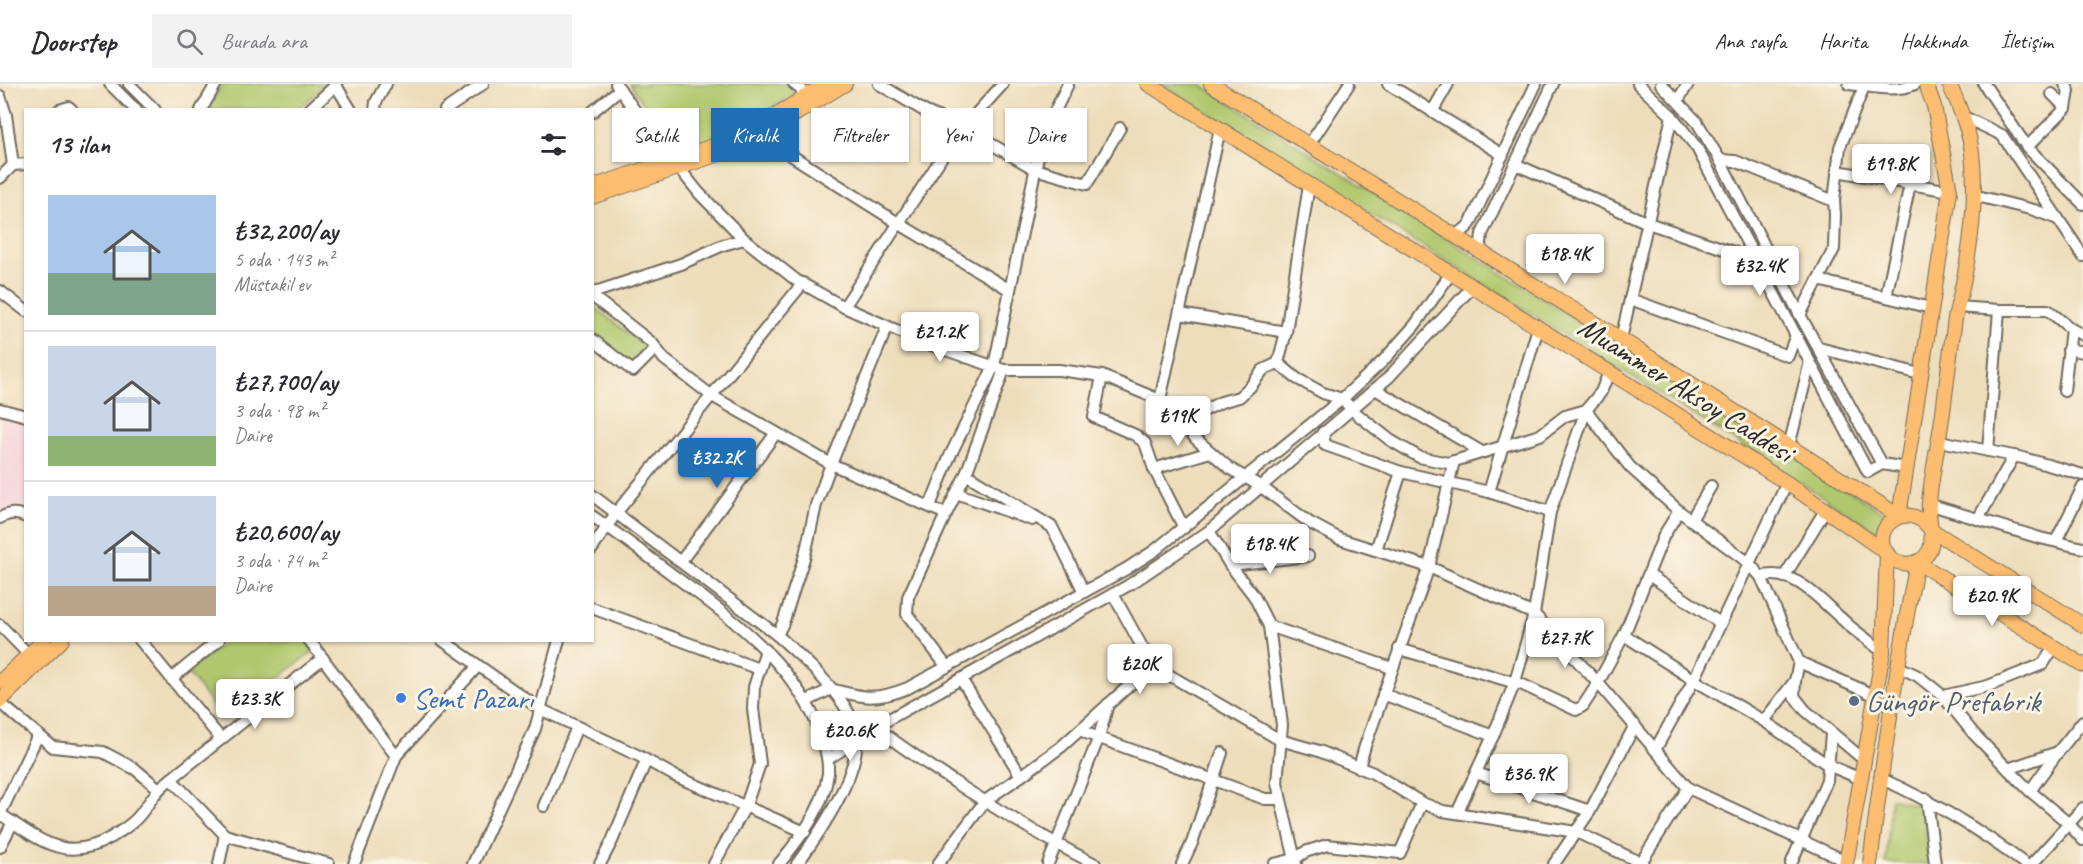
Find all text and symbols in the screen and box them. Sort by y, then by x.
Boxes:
search box [152,14,572,68]
text: Doorstep [30,24,116,59]
icon: search [173,25,206,58]
text: Burada ara [221,27,307,55]
text: Ana sayfa [1715,28,1786,54]
text: Harita [1819,28,1867,54]
text: Hakkında [1900,28,1968,54]
text: İletişim [2001,28,2053,54]
chip: Satılık [612,108,699,162]
chip: Kiralık [711,108,799,162]
chip: Filtreler [811,108,909,162]
chip: Yeni [921,108,993,162]
chip: Daire [1005,108,1087,162]
text: 13 ilan [48,128,110,161]
icon: filters [537,128,570,161]
pin: ₺19.8K [1842,144,1940,195]
text: ₺19.8K [1866,151,1916,176]
text: ₺32,200/ay [234,214,338,247]
icon: home [96,219,168,291]
pin: ₺18.4K [1516,234,1614,285]
text: ₺18.4K [1540,241,1590,266]
pin: ₺32.4K [1711,246,1809,297]
text: 5 oda · 143 m² [234,247,334,272]
text: ₺32.4K [1735,253,1785,278]
text: Müstakil ev [234,272,310,297]
street label: Muammer Aksoy Caddesi [1571,307,1804,472]
pin: ₺21.2K [891,312,989,363]
text: ₺21.2K [915,319,965,344]
text: ₺27,700/ay [234,365,338,398]
icon: home [96,370,168,442]
pin: ₺19K [1142,396,1214,447]
text: 3 oda · 98 m² [234,398,325,423]
text: ₺19K [1160,403,1196,428]
text: Daire [234,423,272,448]
pin: ₺32.2K [668,438,766,489]
text: ₺32.2K [692,445,742,470]
text: ₺20,600/ay [234,515,338,548]
icon: home [96,520,168,592]
pin: ₺18.4K [1221,524,1319,575]
text: ₺18.4K [1245,531,1295,556]
text: 3 oda · 74 m² [234,548,325,573]
text: Daire [234,573,272,598]
pin: ₺20.9K [1943,576,2041,627]
text: ₺20.9K [1967,583,2017,608]
pin: ₺27.7K [1516,618,1614,669]
text: ₺27.7K [1540,625,1590,650]
pin: ₺20K [1104,644,1176,695]
text: ₺20K [1121,651,1159,676]
pin: ₺23.3K [206,679,304,730]
place label: Semt Pazarı [413,679,535,717]
place label: Güngör Prefabrik [1866,682,2042,720]
text: ₺23.3K [230,686,280,711]
marker: Semt Pazarı [394,691,408,705]
marker: Güngör Prefabrik [1847,694,1861,708]
pin: ₺20.6K [801,711,899,762]
text: ₺20.6K [825,718,875,743]
pin: ₺36.9K [1480,754,1578,805]
text: ₺36.9K [1504,761,1554,786]

